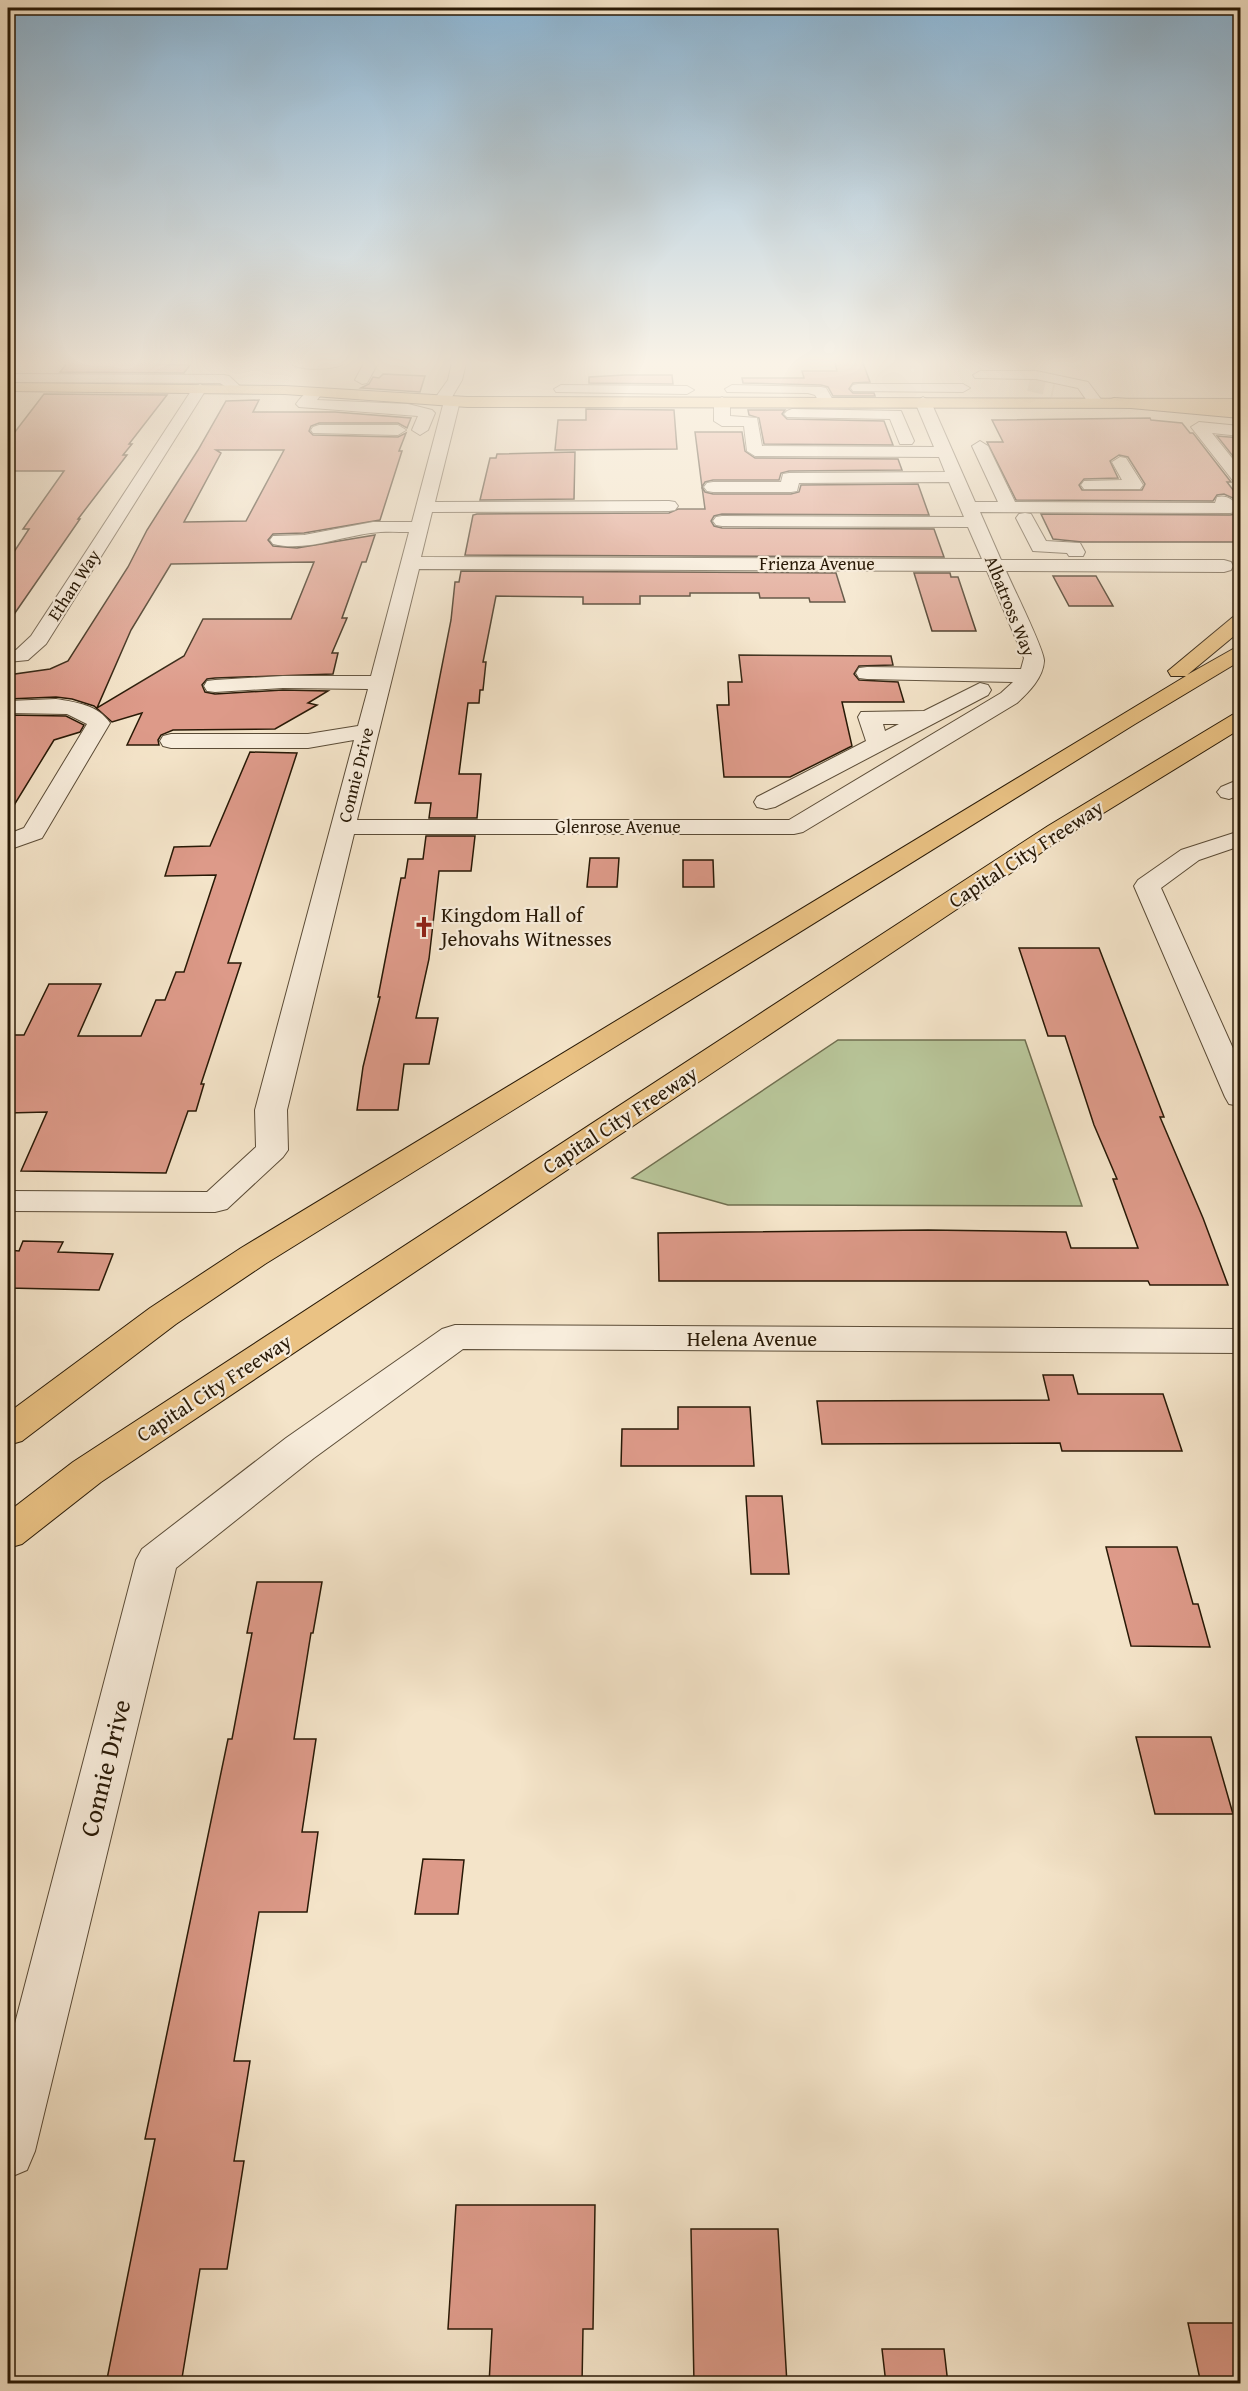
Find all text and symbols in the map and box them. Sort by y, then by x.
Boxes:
street label: Ethan Way [40,544,107,626]
street label: Frienza Avenue [759,550,875,577]
street label: Albatross Way [978,551,1043,660]
street label: Connie Drive [331,725,380,825]
street label: Capital City Freeway [942,791,1110,915]
street label: Glenrose Avenue [555,813,681,840]
place label: Kingdom Hall of Jehovahs Witnesses [438,899,612,954]
church icon: Kingdom Hall of Jehovahs Witnesses [412,915,436,939]
street label: Capital City Freeway [536,1057,704,1181]
street label: Helena Avenue [687,1323,817,1354]
street label: Capital City Freeway [130,1325,298,1449]
street label: Connie Drive [69,1695,140,1841]

